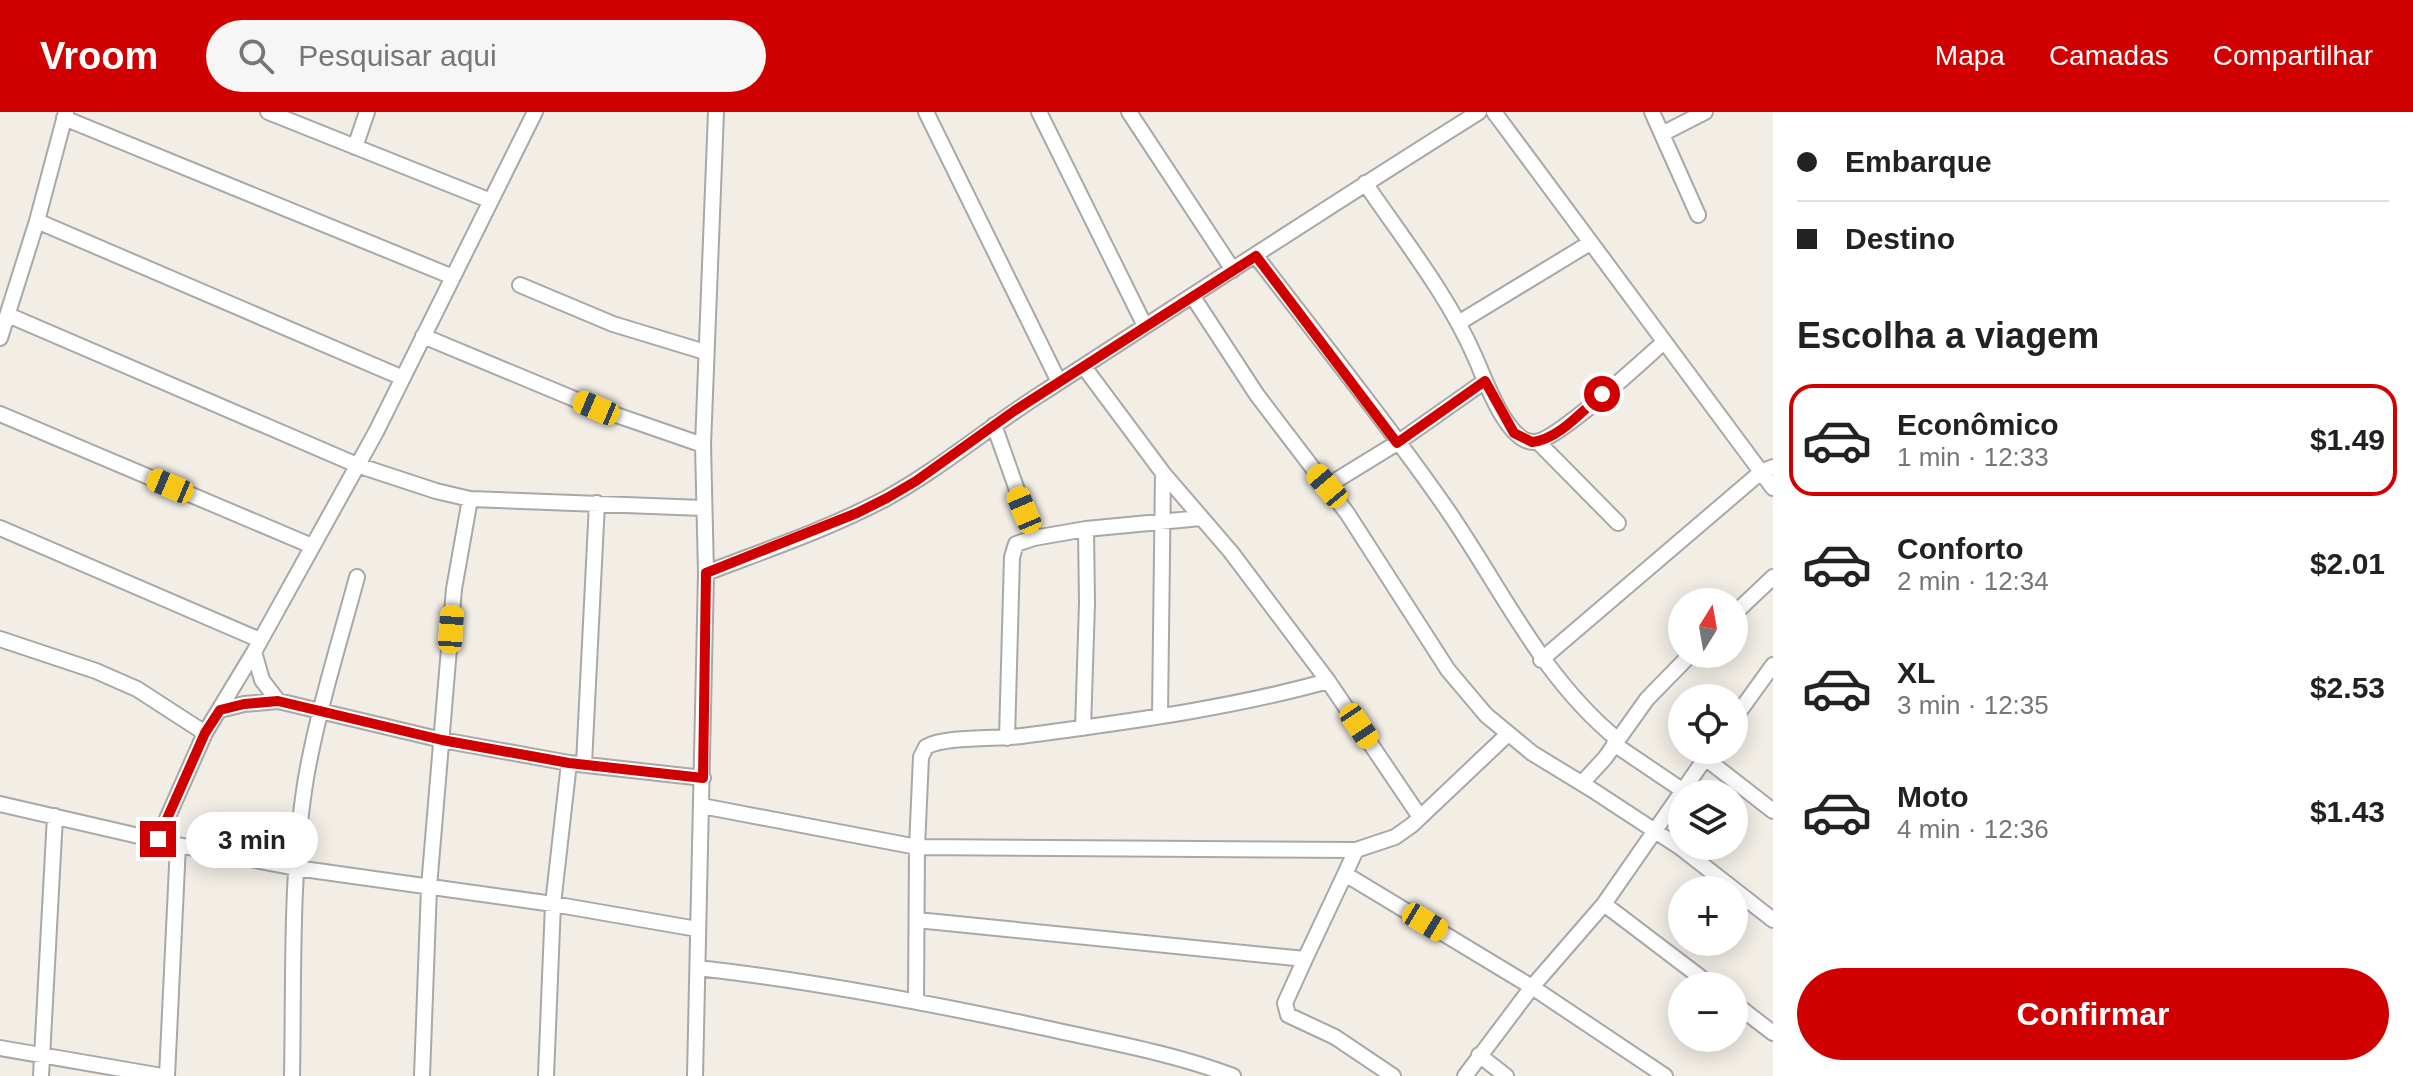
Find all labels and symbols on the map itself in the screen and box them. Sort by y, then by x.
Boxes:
route start [1584,376,1620,412]
car [569,388,623,428]
car [1302,460,1352,512]
car [143,466,197,506]
car [1004,483,1044,537]
north arrow [1668,588,1748,668]
car [437,604,465,654]
car [1336,699,1382,753]
callout: 3 min [186,811,318,867]
route end [140,821,176,857]
car [1398,899,1452,945]

